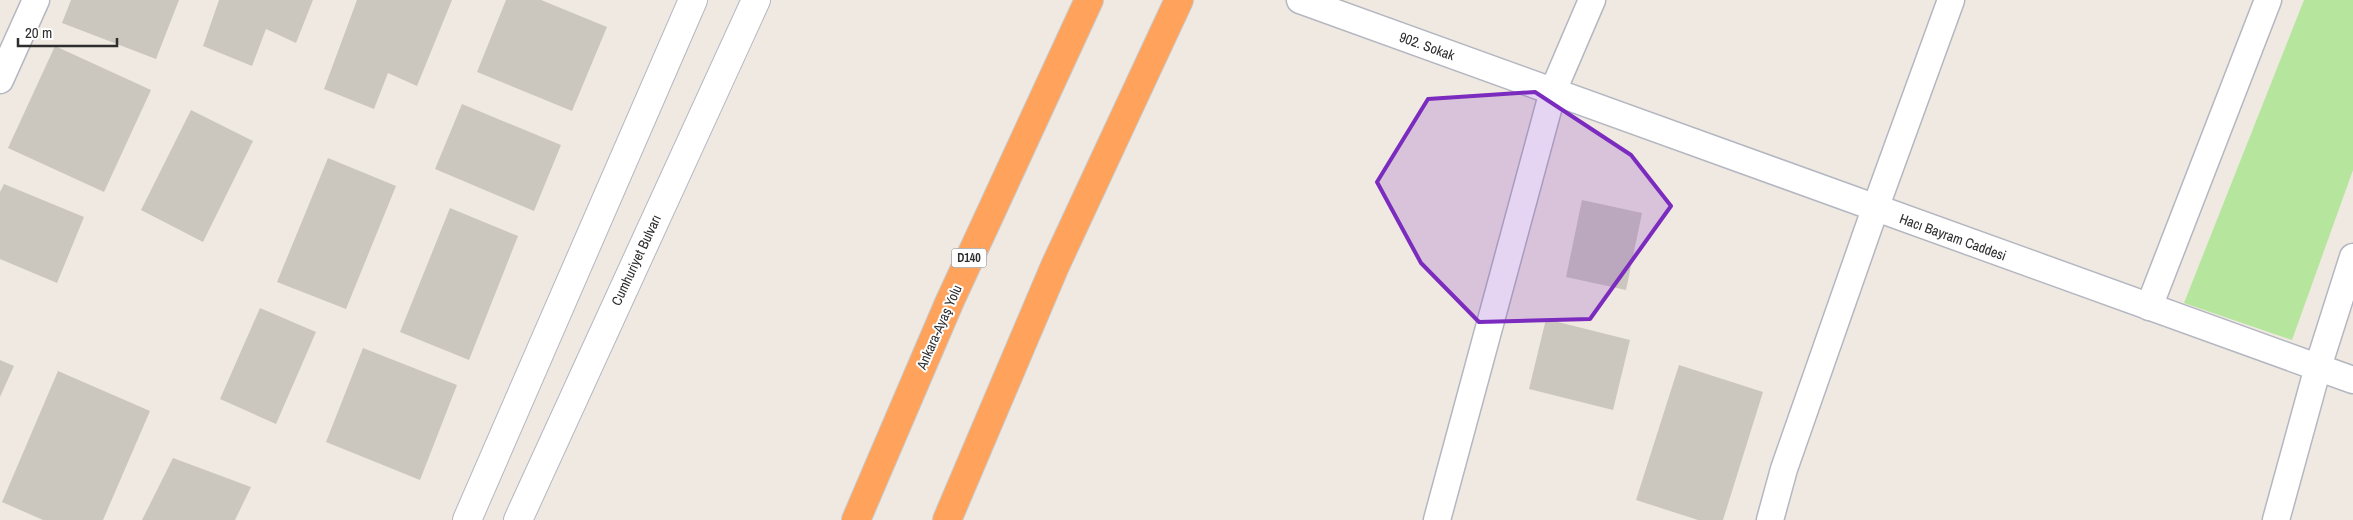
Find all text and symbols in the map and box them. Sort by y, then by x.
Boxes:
scale bar [18,15,116,47]
text: 20 m [25,22,52,43]
street label: 902. Sokak [1397,28,1457,64]
street label: Hacı Bayram Caddesi [1897,209,2009,265]
street label: Cumhuriyet Bulvarı [607,212,665,308]
road number: D140 [952,248,986,268]
street label: Ankara-Ayaş Yolu [912,282,966,373]

